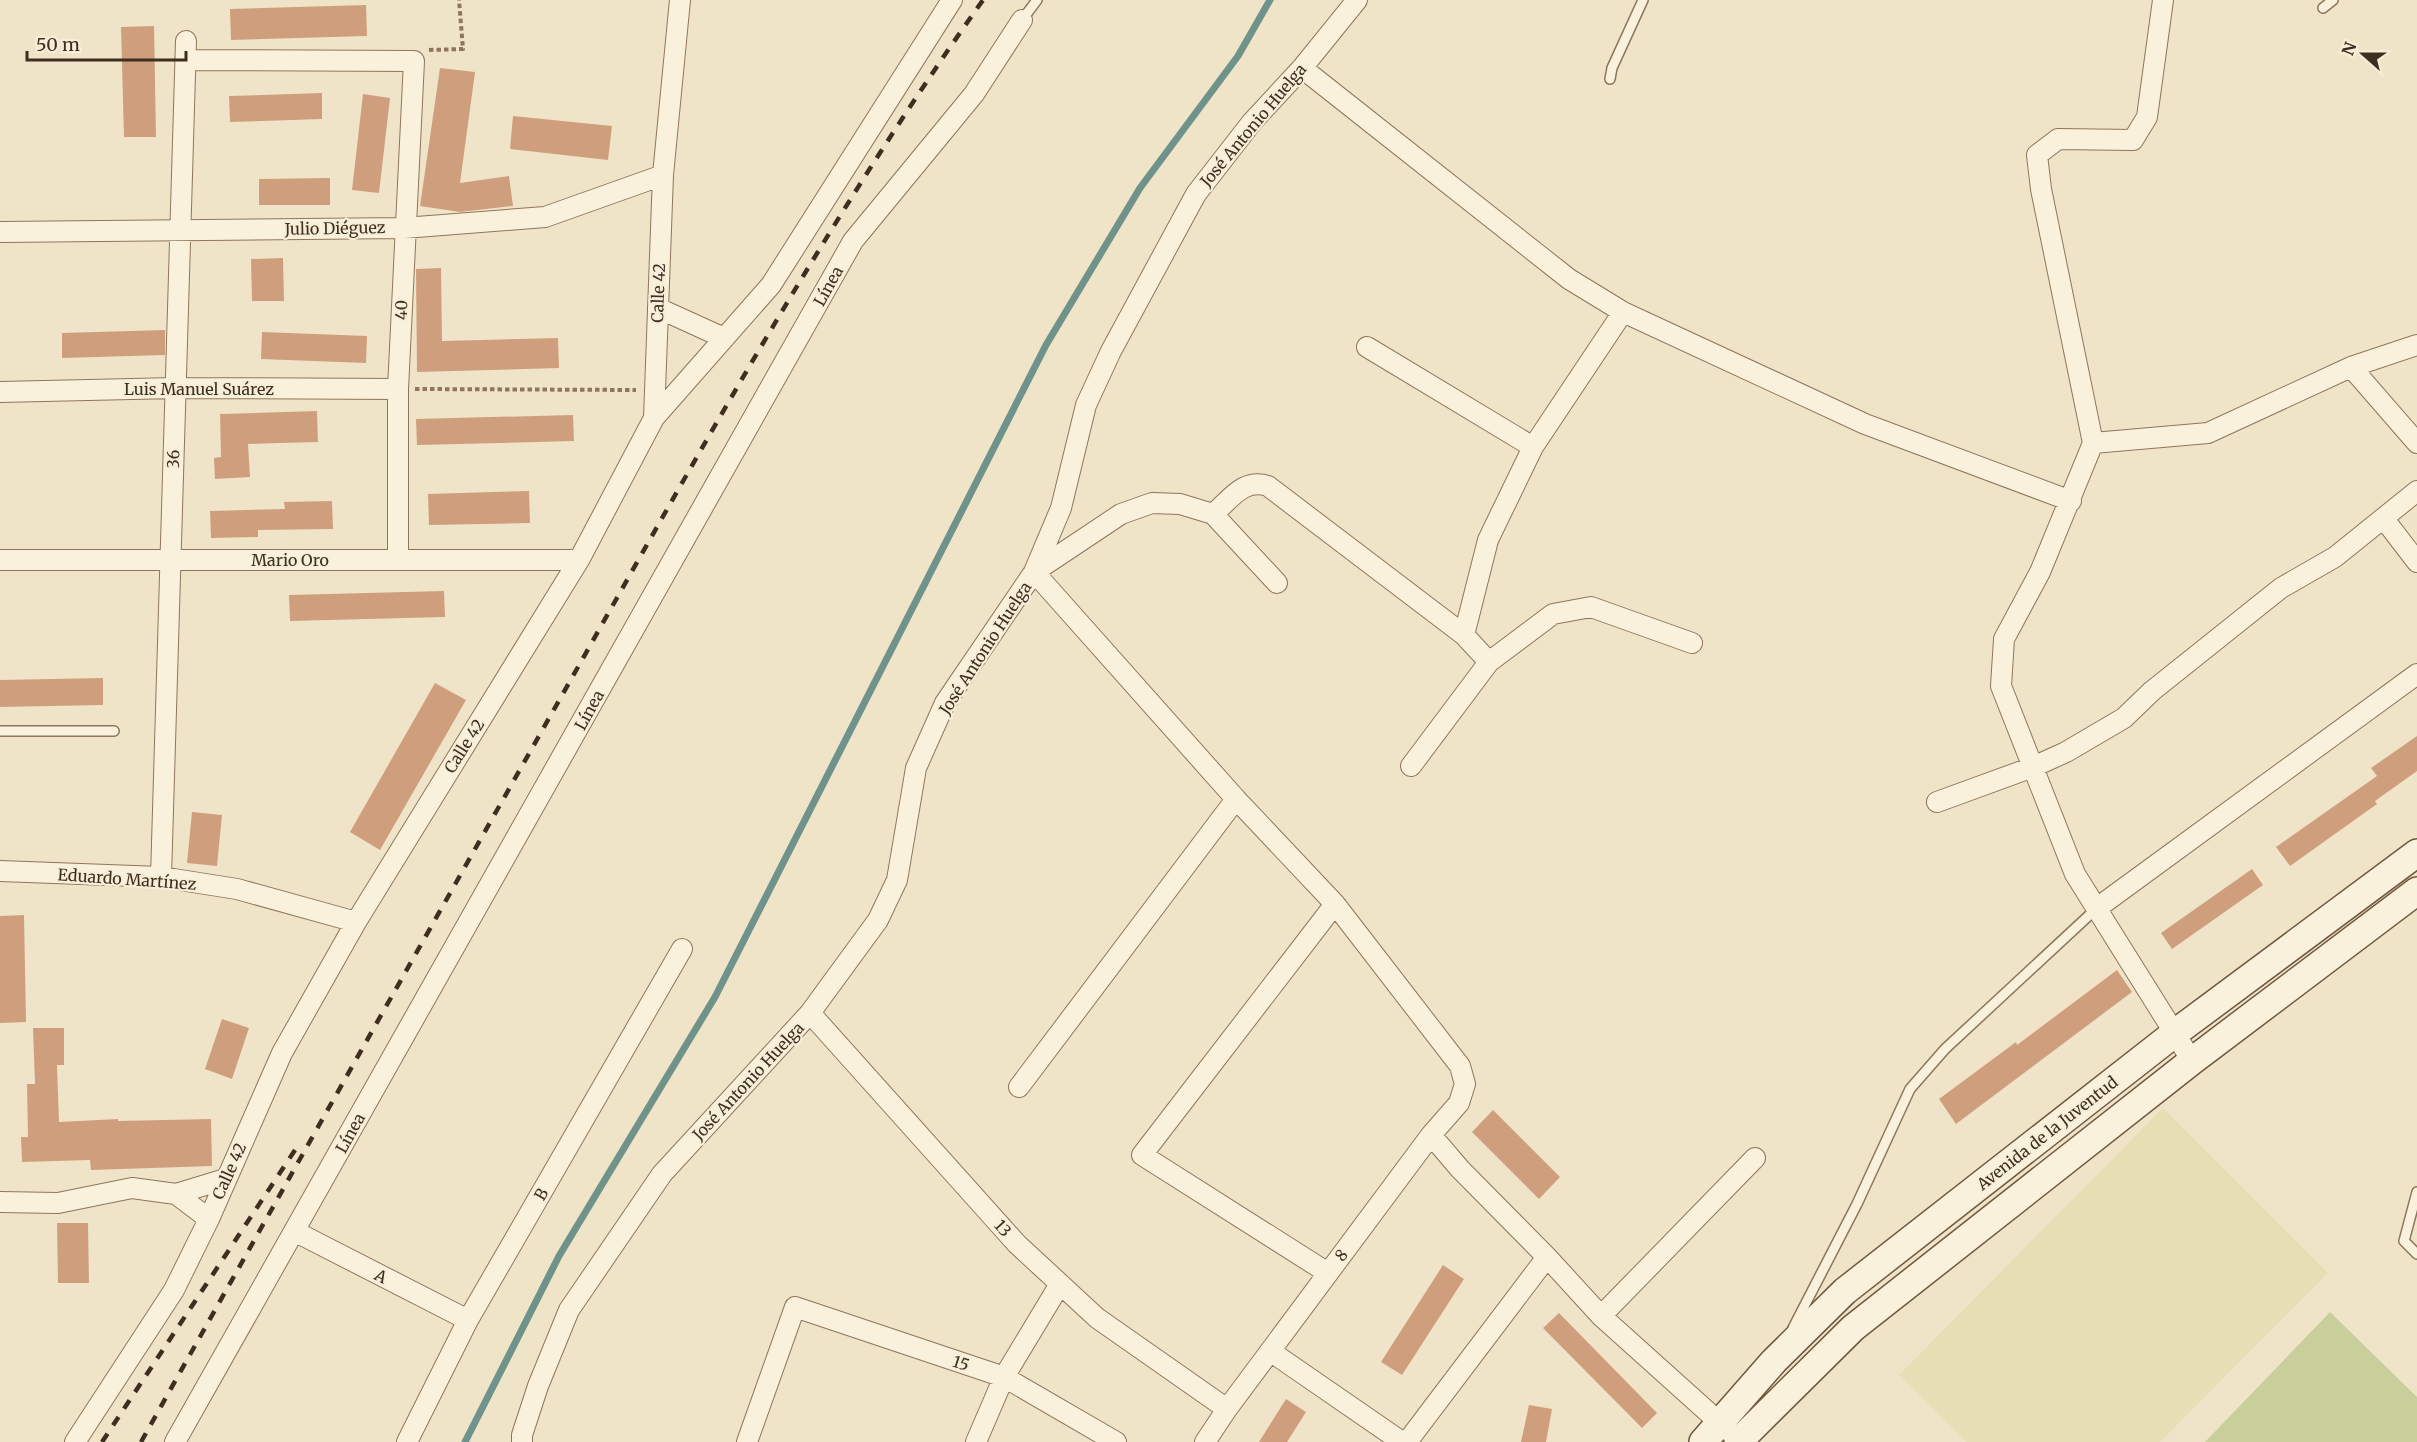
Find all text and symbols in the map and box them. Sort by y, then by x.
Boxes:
scale bar [27,24,186,62]
north arrow [2333,24,2393,84]
text: 50 m [36,33,80,56]
text: N [2337,39,2361,58]
street label: José Antonio Huelga [1195,59,1311,191]
street label: Julio Diéguez [283,217,386,239]
street label: Línea [809,262,847,309]
street label: Calle 42 [647,263,669,323]
street label: 40 [391,300,411,320]
street label: Luis Manuel Suárez [124,379,274,399]
street label: 36 [163,449,183,469]
street label: Mario Oro [251,550,329,570]
street label: José Antonio Huelga [934,577,1036,719]
street label: Línea [570,686,608,733]
street label: Calle 42 [440,715,488,777]
street label: Eduardo Martínez [57,864,197,894]
street label: José Antonio Huelga [687,1017,808,1145]
street label: Avenida de la Juventud [1972,1072,2122,1195]
street label: Línea [331,1109,369,1156]
street label: Calle 42 [208,1140,250,1202]
street label: B [530,1184,552,1204]
street label: 13 [990,1215,1016,1241]
street label: 8 [1330,1245,1352,1265]
street label: A [371,1264,391,1288]
street label: 15 [950,1351,972,1375]

